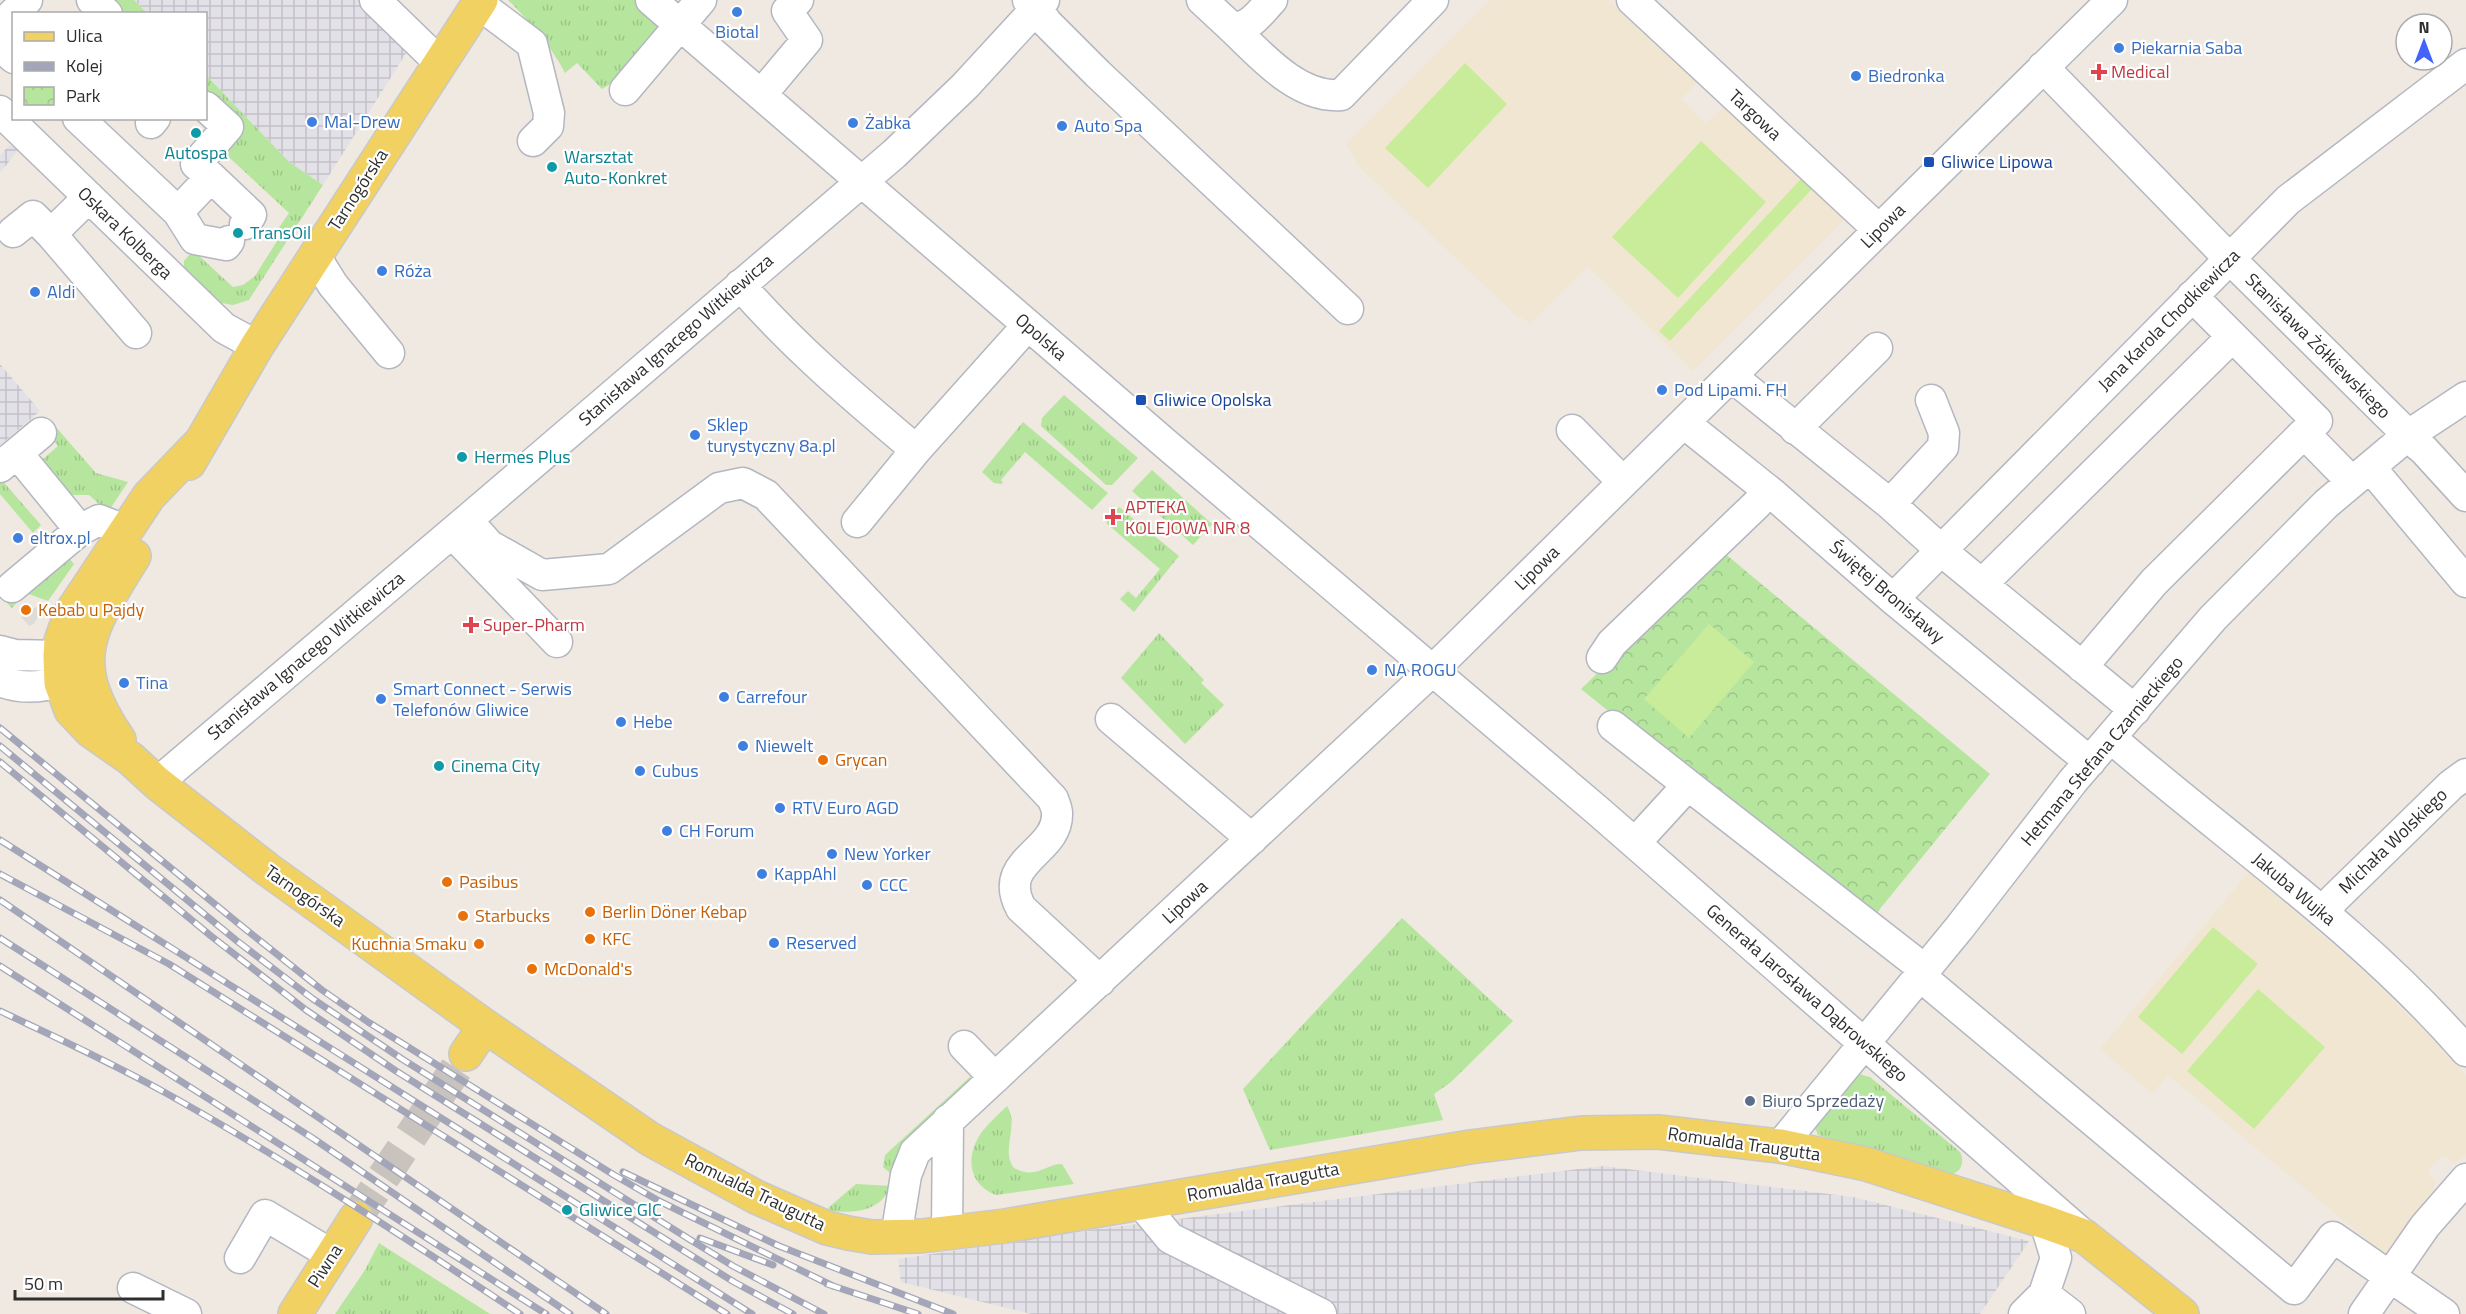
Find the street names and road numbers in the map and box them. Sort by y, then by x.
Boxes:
street label: Targowa [1723,83,1788,146]
street label: Tarnogórska [321,143,394,236]
street label: Oskara Kolberga [72,180,179,285]
street label: Lipowa [1854,197,1911,254]
street label: Jana Karola Chodkiewicza [2091,242,2246,397]
street label: Stanisława Ignacego Witkiewicza [572,247,779,432]
street label: Stanisława Żółkiewskiego [2239,267,2397,425]
street label: Opolska [1009,306,1073,367]
street label: Świętej Bronisławy [1824,534,1951,650]
street label: Lipowa [1508,539,1565,596]
street label: Stanisława Ignacego Witkiewicza [201,565,410,746]
street label: Hetmana Stefana Czarnieckiego [2014,650,2189,852]
street label: Michała Wolskiego [2332,782,2453,900]
street label: Jakuba Wujka [2247,846,2342,932]
street label: Tarnogórska [259,858,351,933]
street label: Lipowa [1156,873,1214,930]
street label: Generała Jarosława Dąbrowskiego [1700,897,1914,1088]
street label: Romualda Traugutta [1666,1119,1822,1168]
street label: Romualda Traugutta [680,1146,830,1237]
street label: Romualda Traugutta [1185,1155,1341,1208]
street label: Piwna [300,1239,349,1293]

